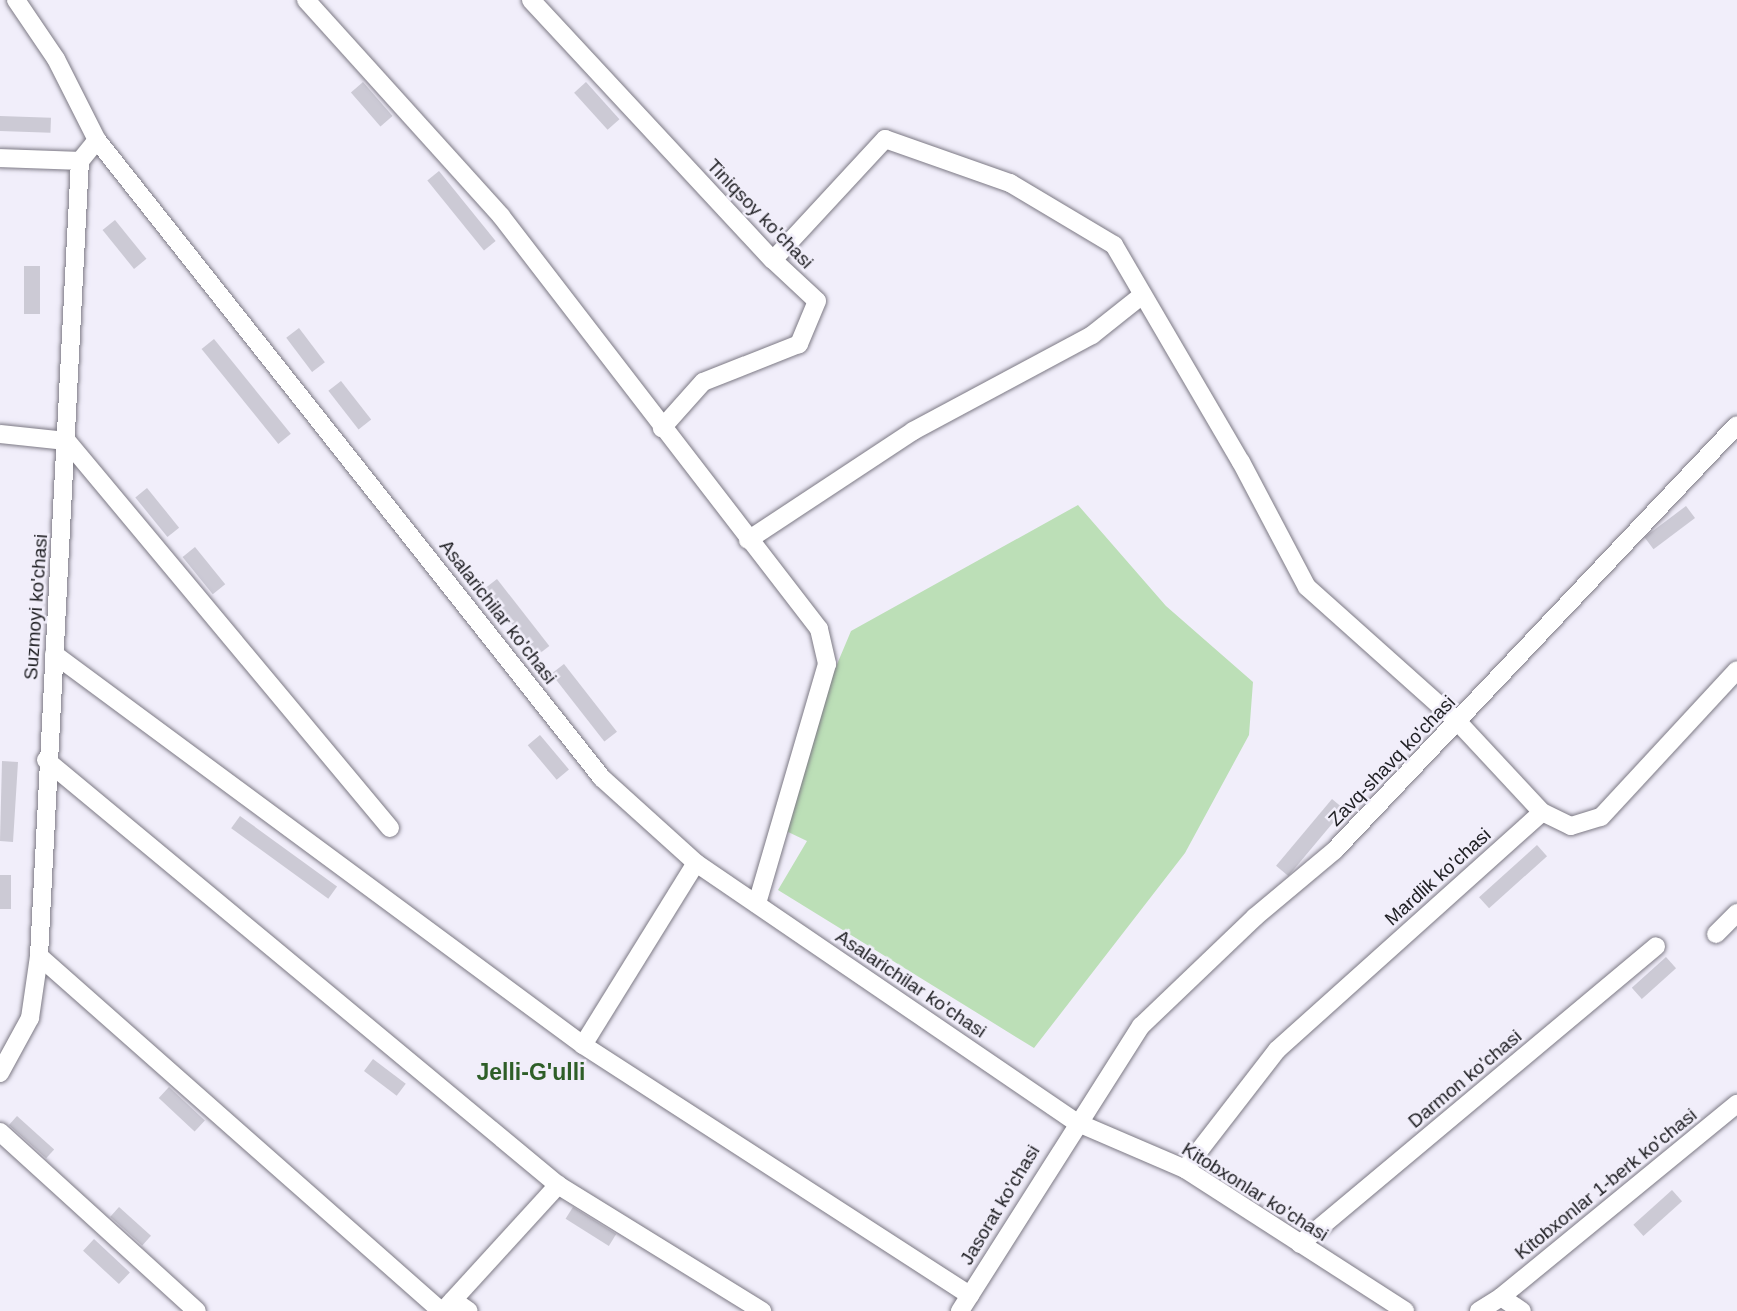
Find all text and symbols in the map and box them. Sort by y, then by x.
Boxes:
street label: Tiniqsoy ko'chasi [702,155,818,273]
street label: Suzmoyi ko'chasi [20,533,52,681]
street label: Asalarichilar ko'chasi [435,535,561,689]
street label: Zavq-shavq ko'chasi [1324,691,1460,831]
street label: Mardlik ko'chasi [1380,824,1496,930]
street label: Asalarichilar ko'chasi [831,925,991,1043]
street label: Darmon ko'chasi [1404,1025,1526,1133]
district label: Jelli-G'ulli [477,1058,585,1086]
street label: Kitobxonlar 1-berk ko'chasi [1510,1104,1702,1264]
street label: Kitobxonlar ko'chasi [1178,1138,1332,1246]
street label: Jasorat ko'chasi [955,1141,1045,1269]

